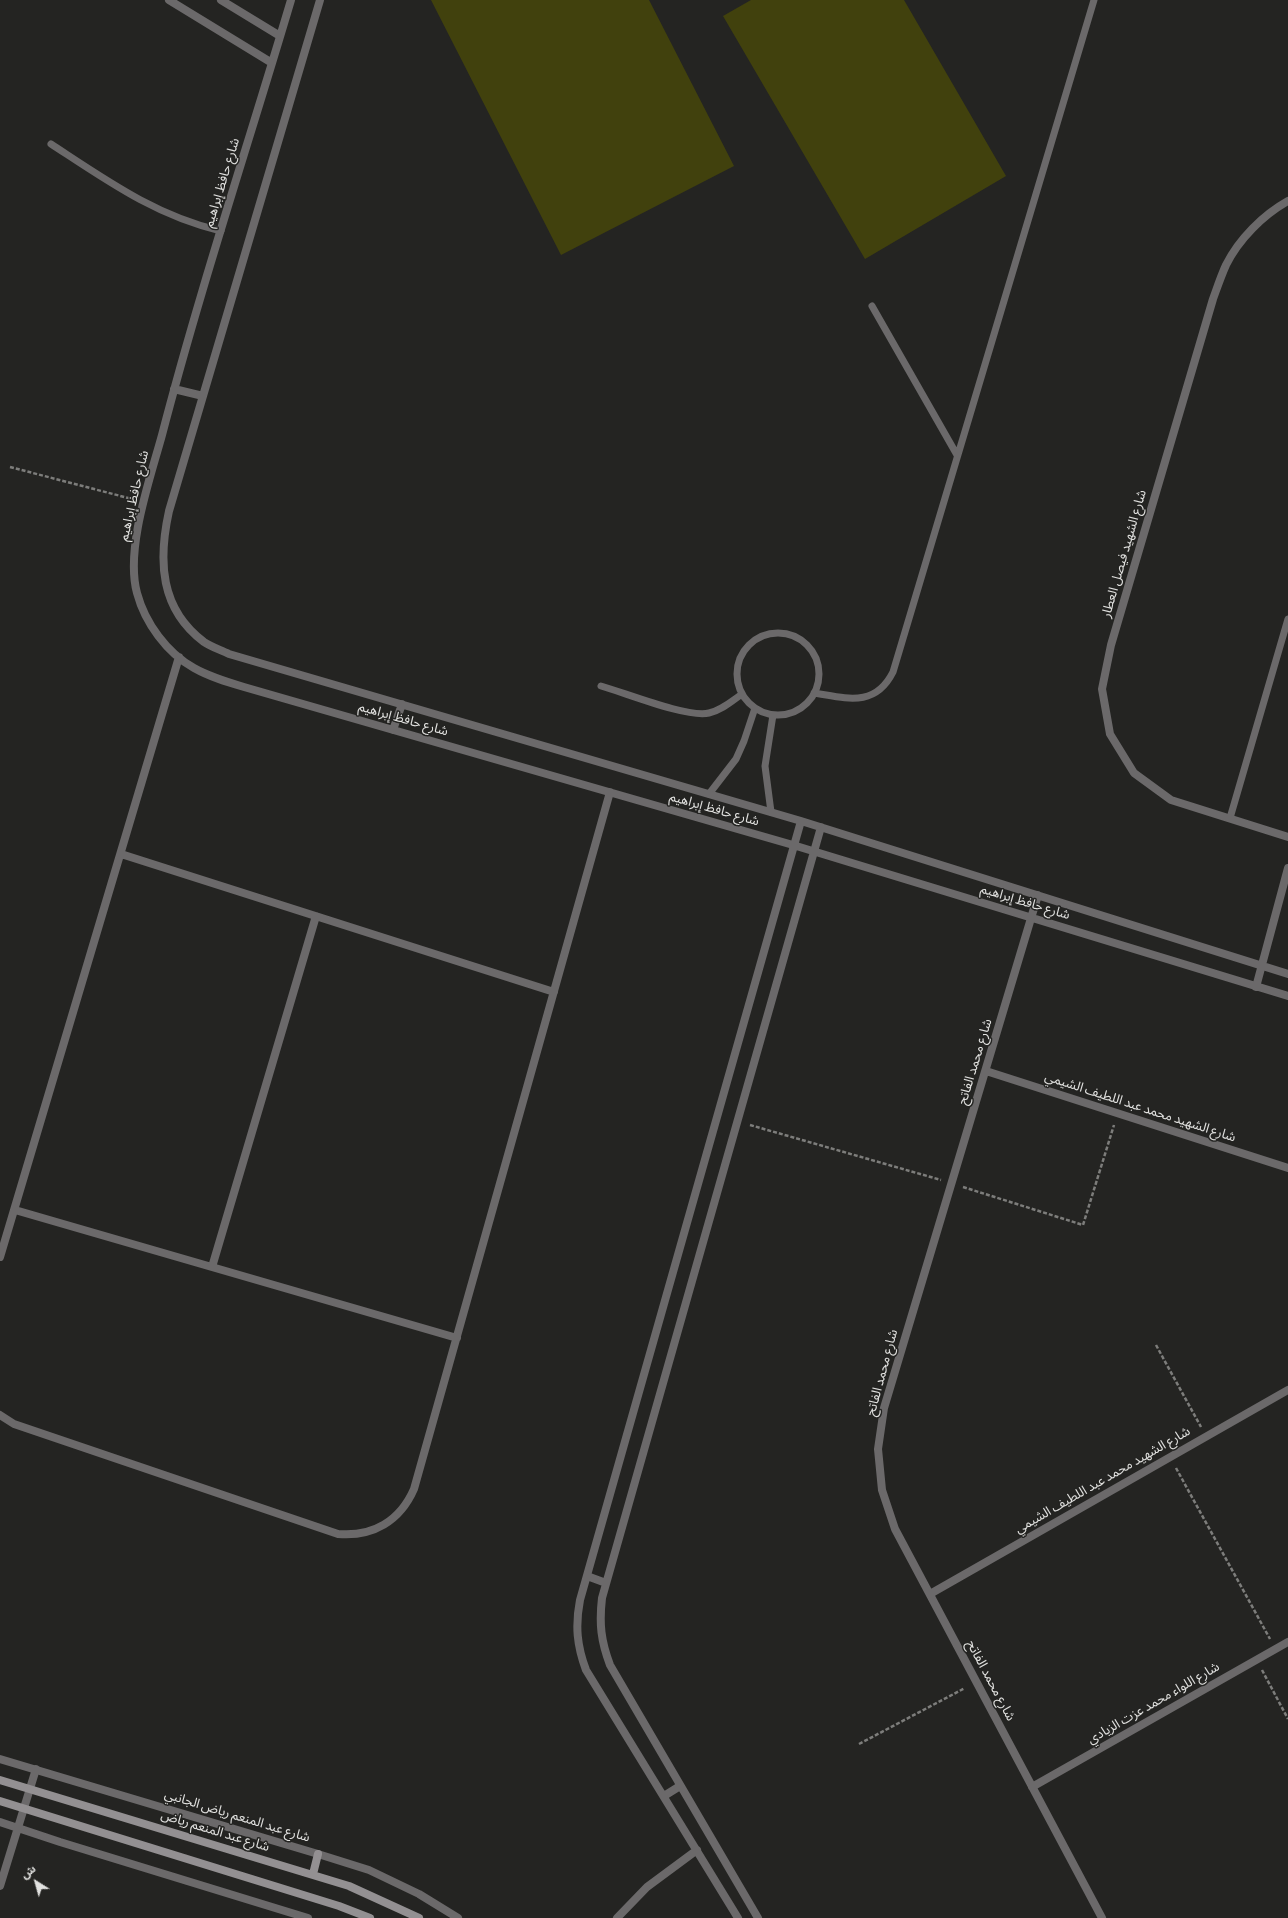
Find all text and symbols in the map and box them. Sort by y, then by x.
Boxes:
street label: شارع حافظ إبراهيم [202,136,244,230]
street label: شارع حافظ إبراهيم [117,449,153,543]
street label: شارع الشهيد فيصل العطار [1099,488,1151,620]
street label: شارع حافظ إبراهيم [356,700,450,740]
street label: شارع حافظ إبراهيم [667,790,761,830]
street label: شارع حافظ إبراهيم [978,882,1072,924]
street label: شارع محمد الفاتح [956,1017,996,1107]
street label: شارع الشهيد محمد عبد اللطيف الشيمي [1043,1070,1237,1146]
street label: شارع محمد الفاتح [864,1328,902,1418]
street label: شارع الشهيد محمد عبد اللطيف الشيمي [1013,1424,1193,1538]
street label: شارع محمد الفاتح [962,1638,1018,1724]
street label: شارع اللواء محمد عزت الزيادي [1085,1660,1223,1748]
street label: شارع عبد المنعم رياض الجانبي [162,1787,312,1847]
street label: شارع عبد المنعم رياض [159,1808,271,1856]
text: ش [18,1861,39,1883]
north arrow [16,1862,56,1902]

